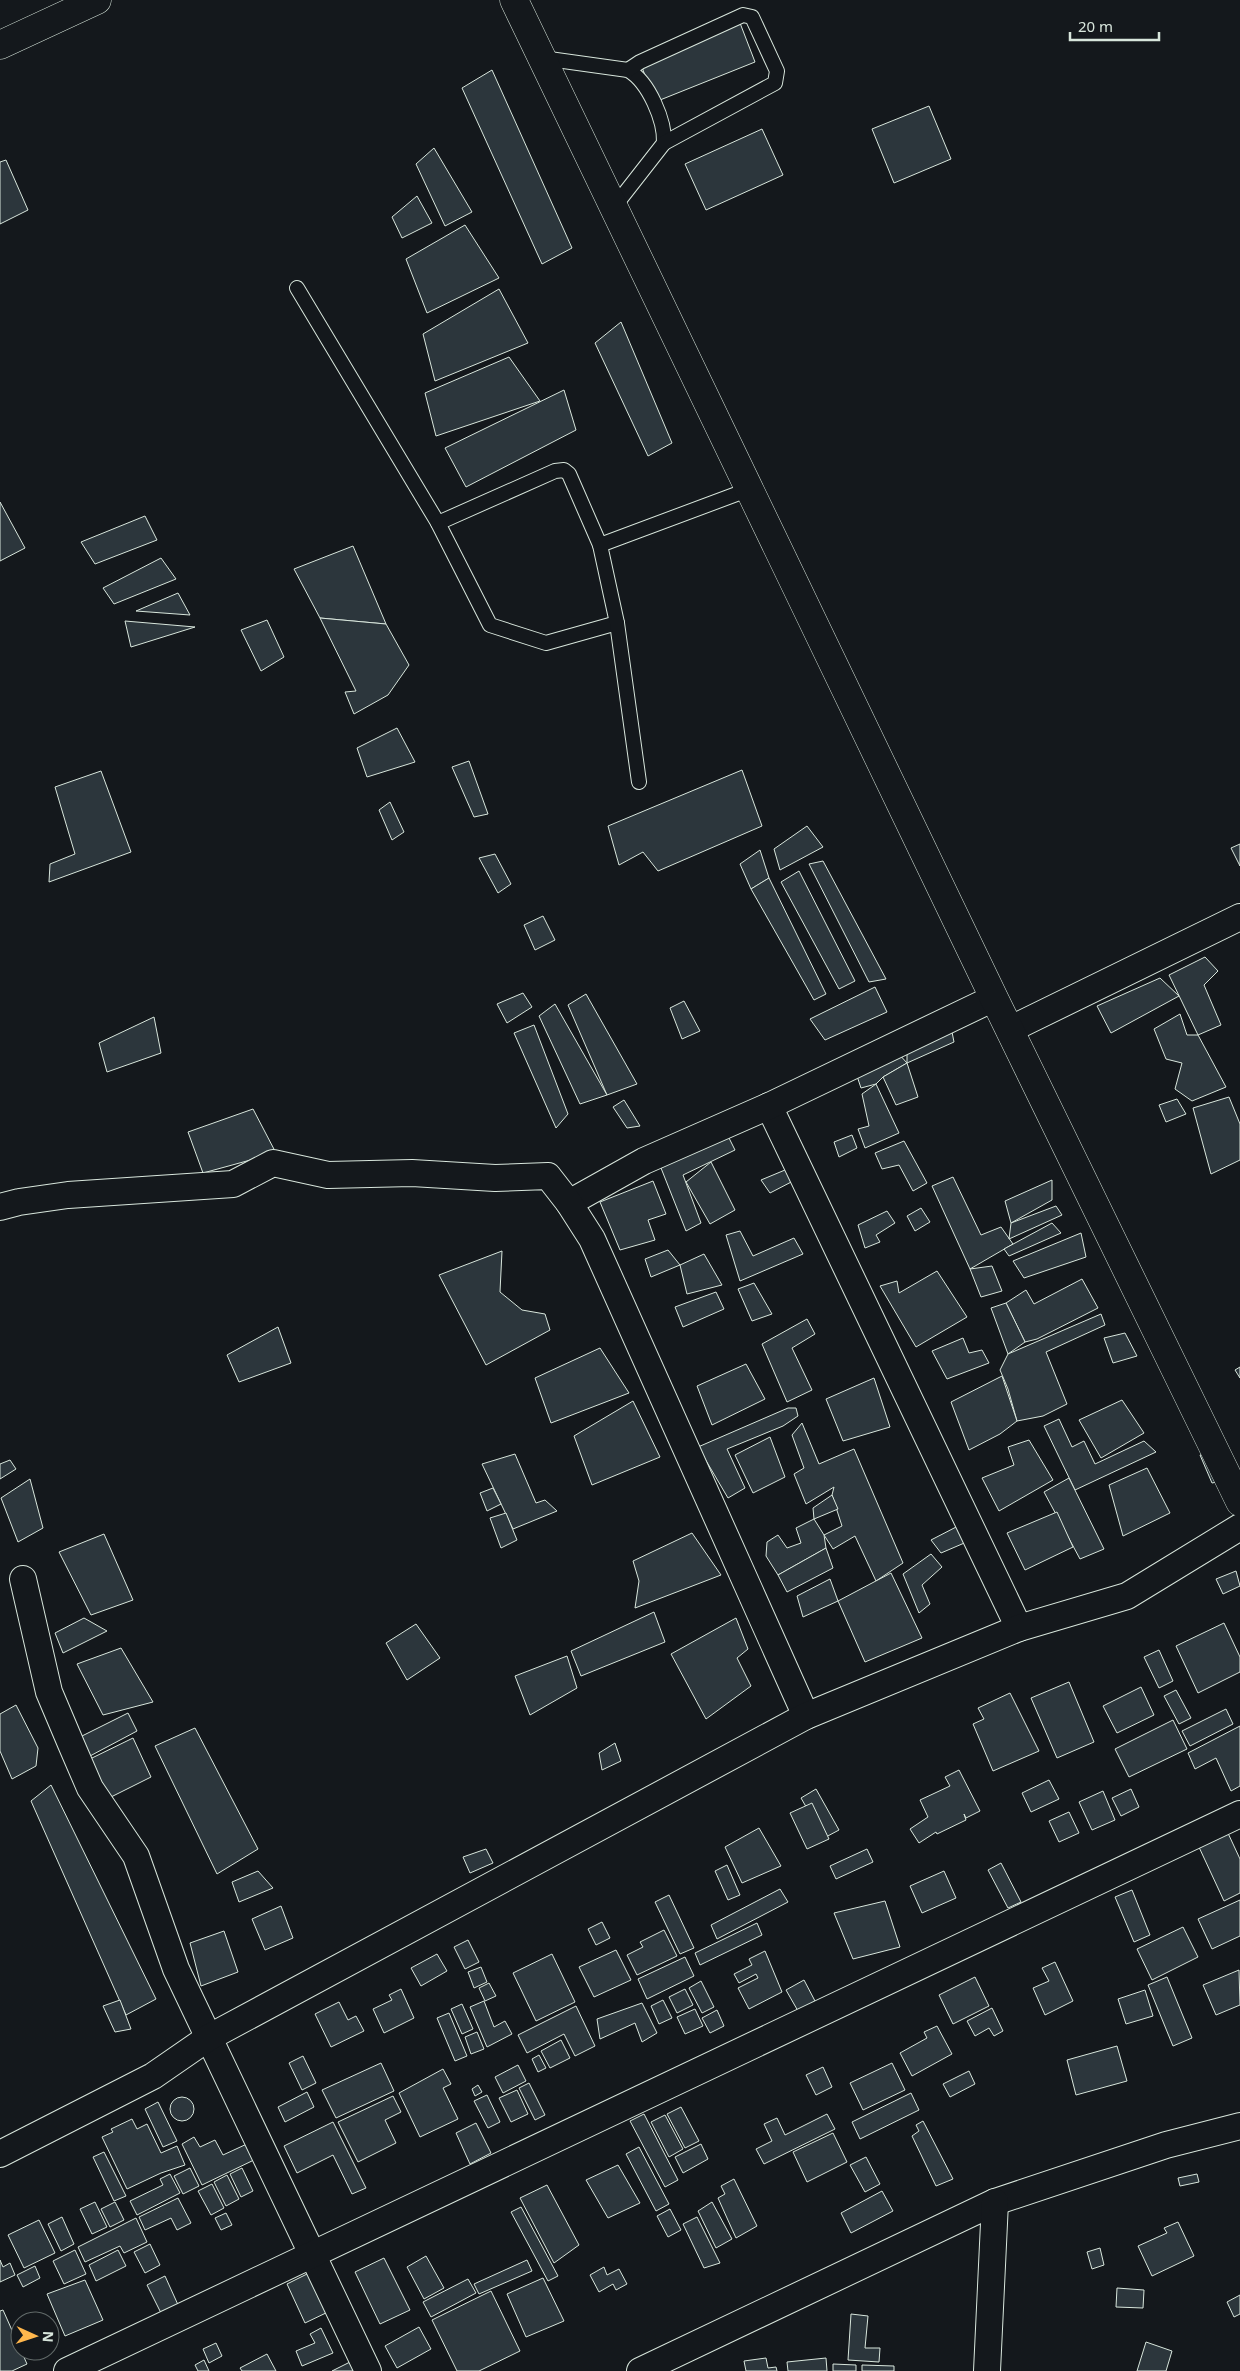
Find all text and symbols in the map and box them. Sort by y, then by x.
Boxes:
scale bar [1070,10,1159,42]
text: 20 m [1078,16,1113,36]
north arrow [10,2311,60,2361]
text: N [39,2331,58,2343]

